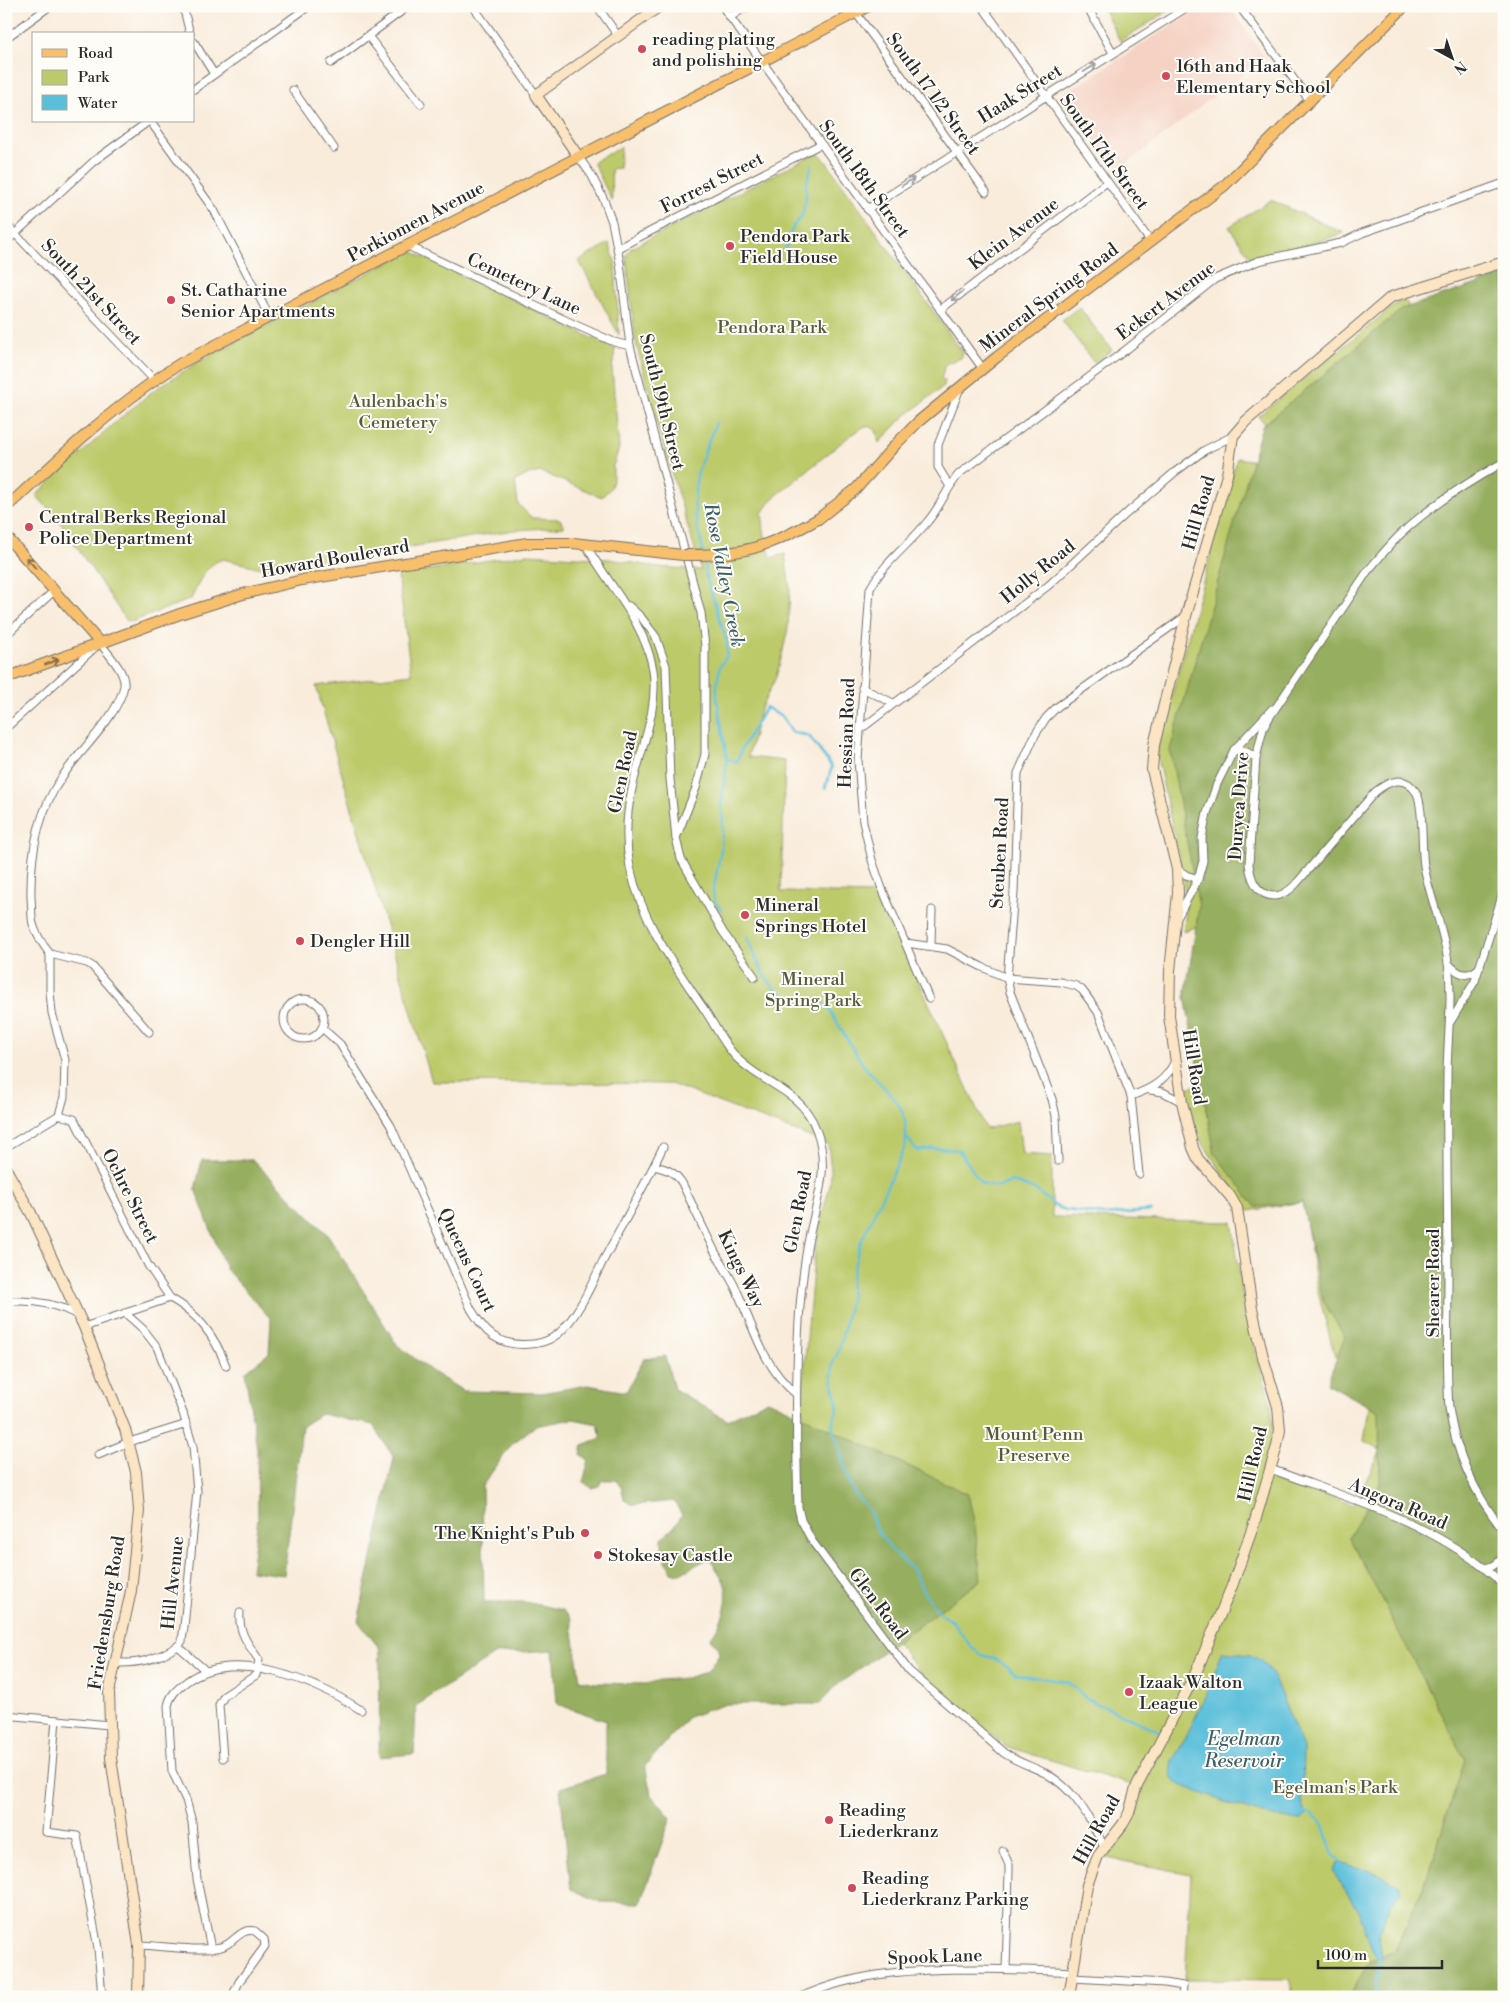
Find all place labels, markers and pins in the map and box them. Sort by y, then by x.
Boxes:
place label: reading plating and polishing [652,28,776,72]
marker: reading plating and polishing [636,43,648,55]
place label: 16th and Haak Elementary School [1176,55,1331,99]
marker: 16th and Haak Elementary School [1160,70,1172,82]
place label: Pendora Park Field House [740,225,851,269]
marker: Pendora Park Field House [724,240,736,252]
place label: St. Catharine Senior Apartments [181,279,335,323]
marker: St. Catharine Senior Apartments [165,294,177,306]
place label: Central Berks Regional Police Department [39,506,227,550]
marker: Central Berks Regional Police Department [23,521,35,533]
place label: Mineral Springs Hotel [755,894,867,938]
marker: Mineral Springs Hotel [739,909,751,921]
place label: Dengler Hill [310,930,411,953]
marker: Dengler Hill [294,935,306,947]
place label: The Knight's Pub [434,1522,575,1545]
marker: The Knight's Pub [579,1527,591,1539]
place label: Stokesay Castle [608,1544,733,1567]
marker: Stokesay Castle [592,1549,604,1561]
place label: Izaak Walton League [1139,1671,1243,1715]
marker: Izaak Walton League [1123,1686,1135,1698]
place label: Reading Liederkranz [839,1799,938,1843]
marker: Reading Liederkranz [823,1814,835,1826]
place label: Reading Liederkranz Parking [862,1867,1029,1911]
marker: Reading Liederkranz Parking [846,1882,858,1894]

